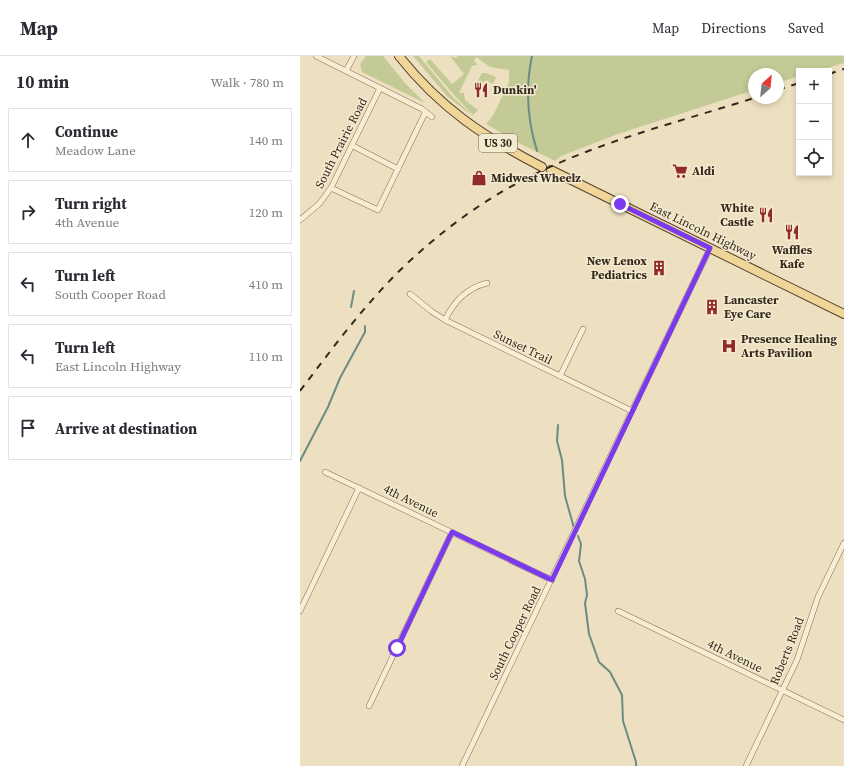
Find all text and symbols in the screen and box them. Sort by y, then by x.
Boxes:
text: Map [20,15,58,41]
text: Map [652,18,679,38]
text: Directions [701,18,766,38]
text: Saved [788,18,824,38]
north arrow [748,68,784,104]
map controls [796,68,832,176]
button: + [796,68,832,104]
text: 10 min [16,70,69,94]
text: Walk · 780 m [211,74,284,91]
restaurant icon: Dunkin' [472,81,490,99]
place label: Dunkin' [493,82,537,98]
street label: South Prairie Road [311,95,371,191]
button: − [796,104,832,140]
text: Continue [55,121,118,142]
icon: ahead [17,129,39,151]
text: 140 m [249,132,283,149]
road number: US 30 [479,134,517,152]
button: locate [796,140,832,176]
text: Meadow Lane [55,142,136,159]
supermarket icon: Aldi [671,162,689,180]
place label: Aldi [692,163,715,179]
shop icon: Midwest Wheelz [470,169,488,187]
place label: Midwest Wheelz [491,170,581,186]
text: Turn right [55,193,127,214]
route end [611,195,629,213]
street label: East Lincoln Highway [647,198,760,264]
place label: White Castle [720,200,754,230]
icon: right [17,201,39,223]
text: 120 m [249,204,283,221]
restaurant icon: White Castle [757,206,775,224]
text: 4th Avenue [55,214,119,231]
restaurant icon: Waffles Kafe [783,223,801,241]
place label: Waffles Kafe [772,242,813,272]
place label: New Lenox Pediatrics [587,253,648,283]
building icon: New Lenox Pediatrics [650,259,668,277]
text: Turn left [55,265,115,286]
icon: left [17,273,39,295]
text: 410 m [249,276,283,293]
text: South Cooper Road [55,286,166,303]
place label: Lancaster Eye Care [724,292,779,322]
building icon: Lancaster Eye Care [703,298,721,316]
street label: Sunset Trail [491,326,555,368]
place label: Presence Healing Arts Pavilion [741,331,837,361]
text: Turn left [55,337,115,358]
hospital icon: Presence Healing Arts Pavilion [720,337,738,355]
icon: left [17,345,39,367]
text: 110 m [249,348,283,365]
text: East Lincoln Highway [55,358,181,375]
icon: arrive [17,417,39,439]
text: Arrive at destination [55,418,197,439]
street label: 4th Avenue [381,481,441,521]
street label: South Cooper Road [485,583,545,682]
street label: Roberts Road [766,615,808,687]
street label: 4th Avenue [705,636,765,676]
route start [388,639,406,657]

